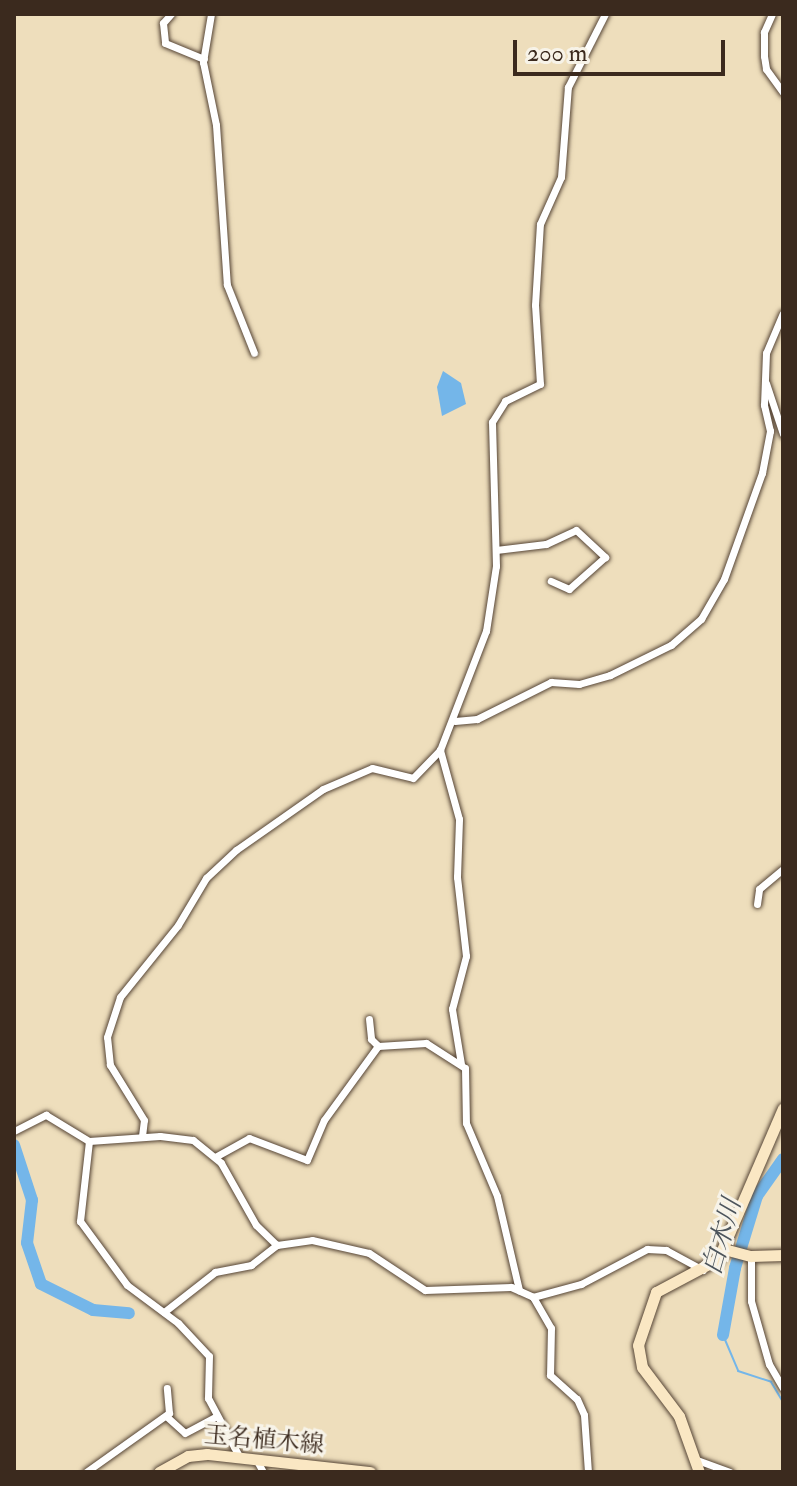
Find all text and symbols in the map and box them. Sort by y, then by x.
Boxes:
scale bar [517,24,729,74]
text: 200 m [527,38,587,69]
water label: 白木川 [697,1195,749,1279]
street label: 玉名植木線 [203,1420,325,1460]

